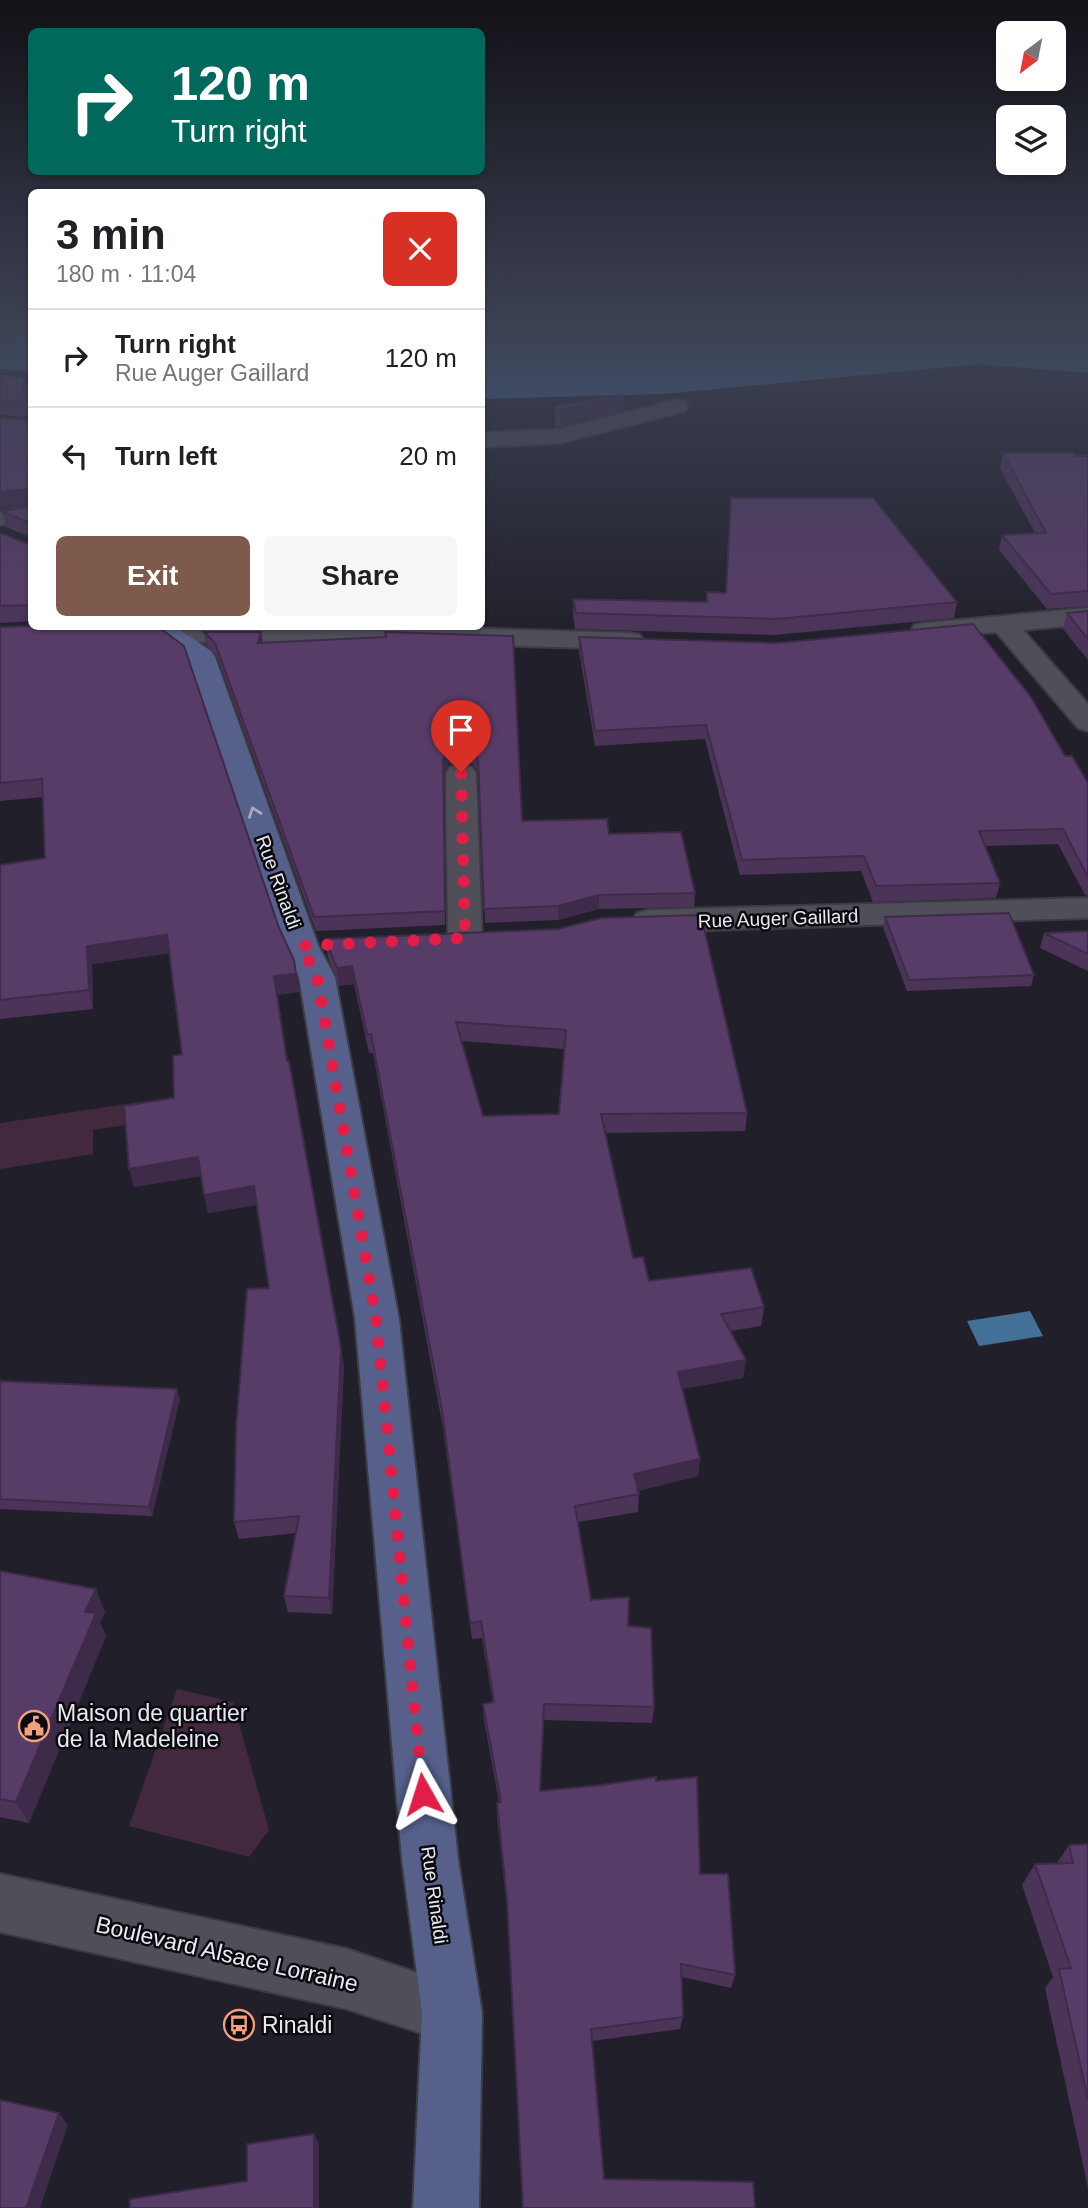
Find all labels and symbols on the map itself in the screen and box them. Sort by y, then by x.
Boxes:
north arrow [996,21,1066,91]
pin [431,700,491,772]
one-way arrow [248,806,262,818]
street label: Rue Rinaldi [252,832,305,932]
street label: Rue Auger Gaillard [697,905,859,932]
place label: Maison de quartier de la Madeleine [57,1700,248,1752]
public building icon: Maison de quartier de la Madeleine [17,1709,51,1743]
position arrow [386,1757,460,1831]
street label: Rue Rinaldi [417,1845,452,1945]
street label: Boulevard Alsace Lorraine [93,1911,361,1997]
bus stop icon: Rinaldi [222,2008,256,2042]
place label: Rinaldi [262,2012,332,2038]

